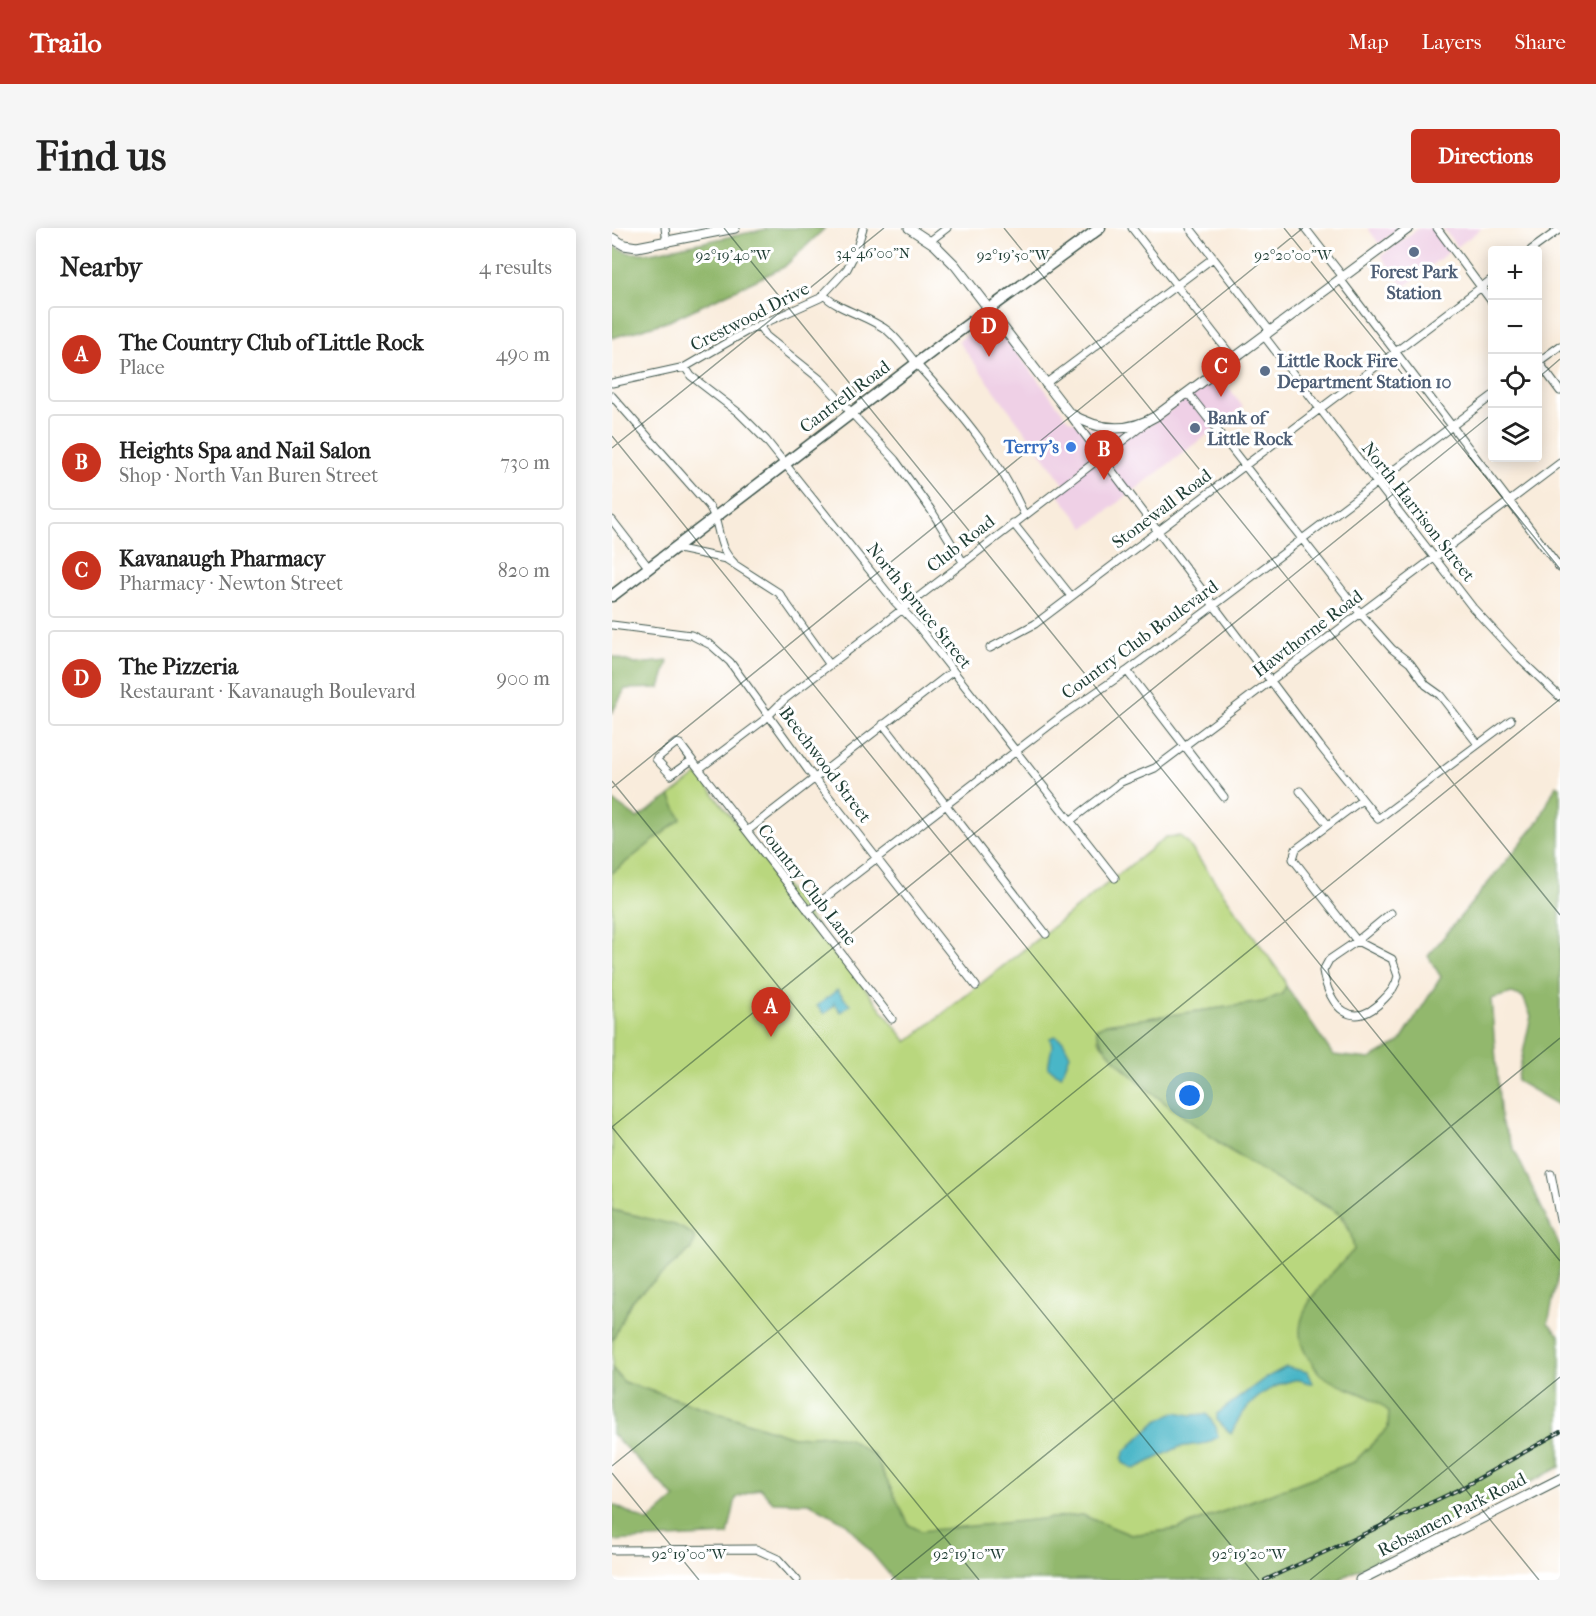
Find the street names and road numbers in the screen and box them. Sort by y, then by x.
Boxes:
street label: Crestwood Drive [687,278,813,356]
street label: Cantrell Road [796,356,894,438]
street label: North Harrison Street [1357,438,1479,586]
street label: Stonewall Road [1108,465,1216,553]
street label: Club Road [923,511,999,577]
street label: North Spruce Street [862,539,976,673]
street label: Country Club Boulevard [1058,576,1223,704]
street label: Hawthorne Road [1249,586,1367,682]
street label: Beechwood Street [775,703,876,828]
street label: Country Club Lane [753,820,861,950]
street label: Rebsamen Park Road [1374,1468,1530,1562]

